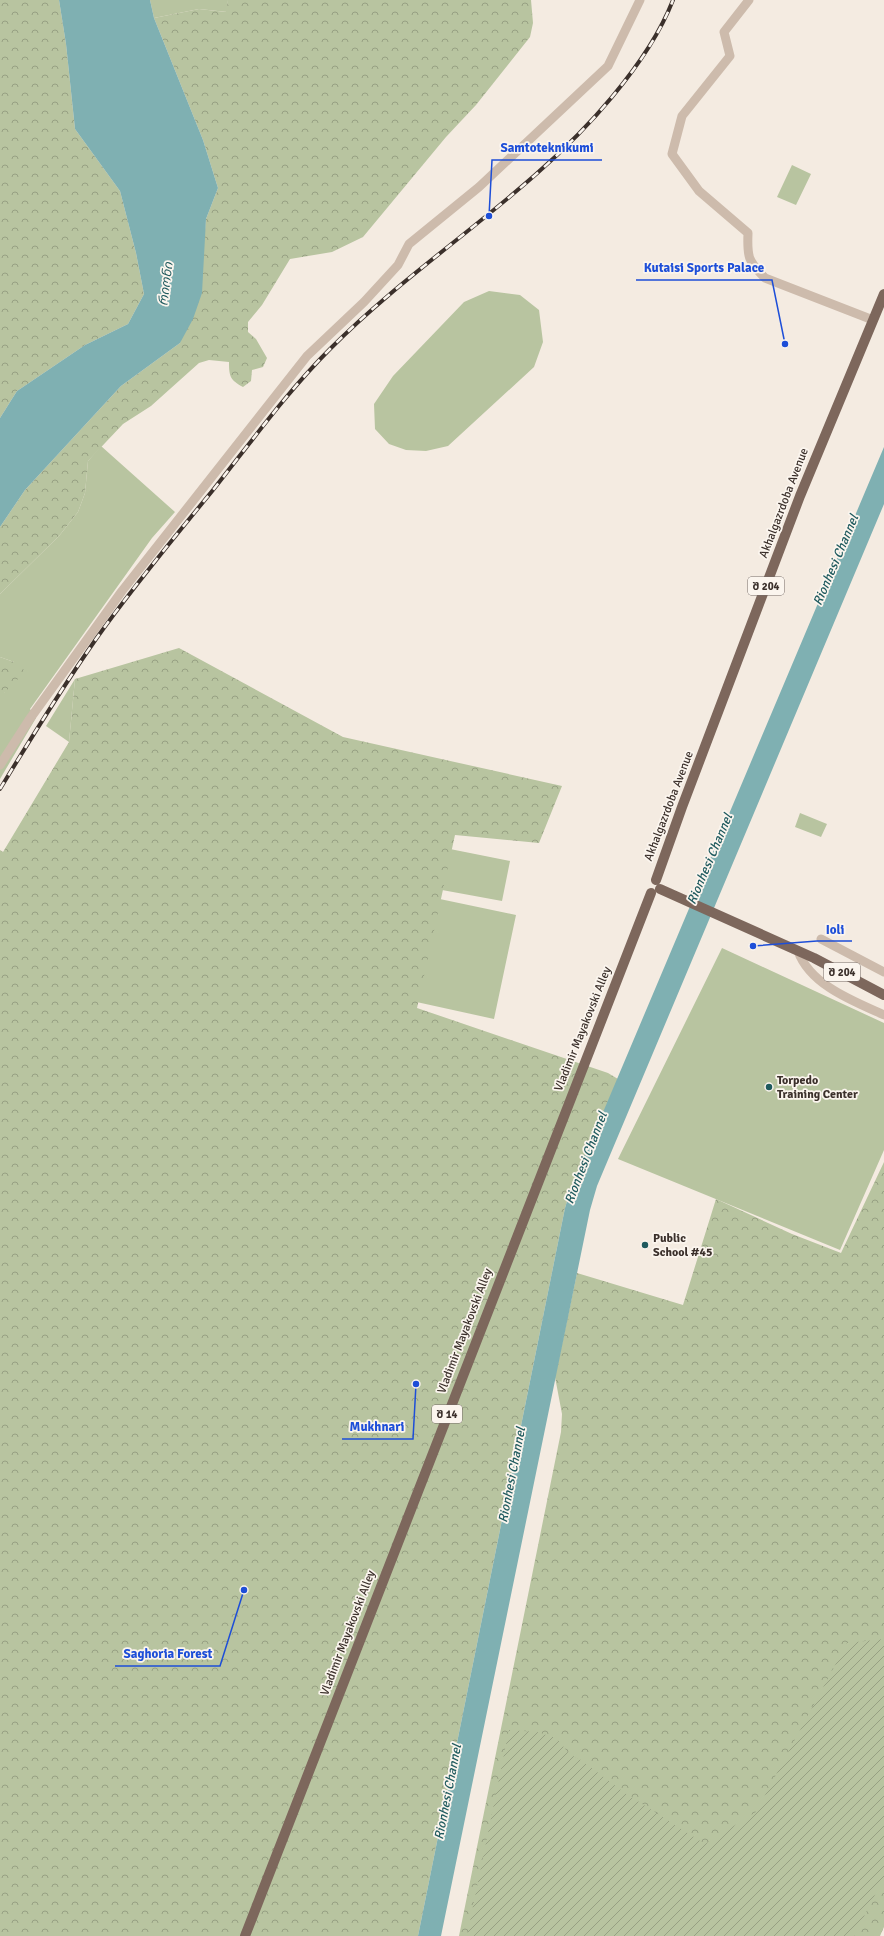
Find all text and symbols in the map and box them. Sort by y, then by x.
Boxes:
callout: Samtoteknikumi [492,135,602,160]
text: Samtoteknikumi [500,140,594,156]
callout: Kutaisi Sports Palace [636,255,772,280]
text: Kutaisi Sports Palace [644,260,765,276]
water label: რიონი [155,261,177,307]
street label: Akhalgazrdoba Avenue [756,446,812,560]
water label: Rionhesi Channel [810,511,863,608]
road number: შ 204 [748,577,784,595]
street label: Akhalgazrdoba Avenue [641,749,697,863]
water label: Rionhesi Channel [684,810,737,907]
callout: Ioli [817,916,852,941]
text: Ioli [826,922,844,938]
road number: შ 204 [824,963,860,981]
street label: Vladimir Mayakovski Alley [551,964,615,1093]
place label: Torpedo Training Center [777,1073,858,1102]
marker: Torpedo Training Center [764,1082,774,1092]
water label: Rionhesi Channel [561,1109,611,1206]
place label: Public School #45 [653,1231,712,1260]
marker: Public School #45 [640,1240,650,1250]
street label: Vladimir Mayakovski Alley [434,1266,496,1396]
road number: შ 14 [432,1405,462,1423]
callout: Mukhnari [342,1414,413,1439]
text: Mukhnari [350,1419,405,1435]
water label: Rionhesi Channel [495,1425,529,1524]
street label: Vladimir Mayakovski Alley [317,1568,379,1698]
callout: Saghoria Forest [115,1641,220,1666]
text: Saghoria Forest [124,1646,213,1662]
water label: Rionhesi Channel [431,1742,465,1841]

